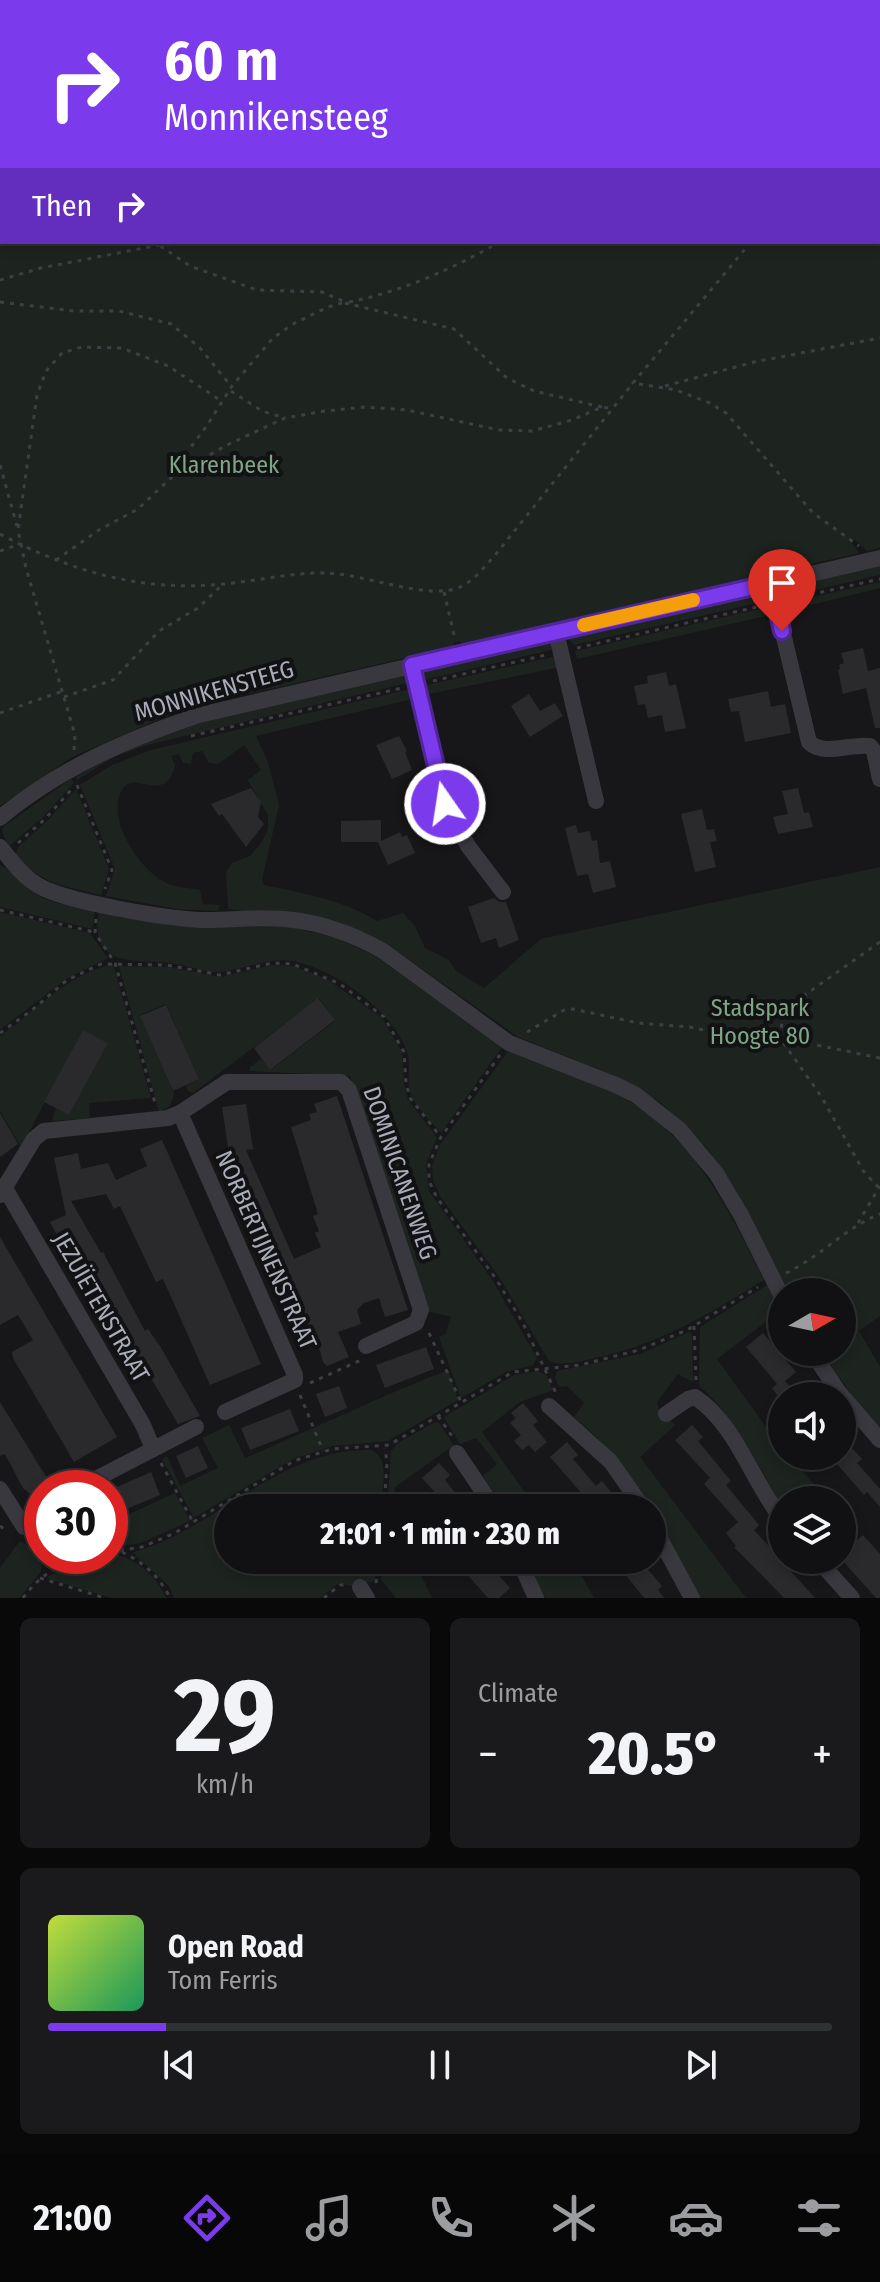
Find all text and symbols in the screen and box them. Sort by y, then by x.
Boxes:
text: 60 m [164,28,278,95]
icon: right [32,32,136,136]
text: Monnikensteeg [164,96,388,140]
icon: right [108,184,152,228]
text: Then [32,188,92,224]
park label: Klarenbeek [169,451,280,479]
pin [748,549,816,631]
icon: arrive [760,561,804,605]
street label: MONNIKENSTEEG [131,655,297,727]
position arrow [403,762,487,846]
park label: Stadspark Hoogte 80 [710,994,810,1050]
street label: DOMINICANENWEG [357,1083,443,1263]
street label: NORBERTIJNENSTRAAT [210,1146,322,1354]
street label: JEZUÏETENSTRAAT [47,1227,155,1387]
north arrow [768,1278,856,1366]
map controls [768,1278,856,1574]
button: sound [768,1382,856,1470]
speed limit sign: 30 [24,1470,128,1574]
button: layers [768,1486,856,1574]
text: 21:01 · 1 min · 230 m [320,1516,560,1552]
text: 29 [174,1654,276,1779]
text: Climate [478,1678,558,1709]
text: 20.5° [588,1718,722,1790]
text: − [478,1728,498,1781]
text: + [812,1728,832,1781]
text: km/h [196,1769,254,1800]
text: Open Road [168,1929,304,1965]
text: Tom Ferris [168,1965,278,1996]
icon: previous [157,2043,201,2087]
icon: pause [418,2043,462,2087]
icon: next [679,2043,723,2087]
icon: directions [179,2190,235,2246]
icon: music [301,2190,357,2246]
icon: phone [423,2190,479,2246]
icon: climate [546,2190,602,2246]
icon: car [668,2190,724,2246]
icon: filters [791,2190,847,2246]
text: 21:00 [33,2196,112,2240]

